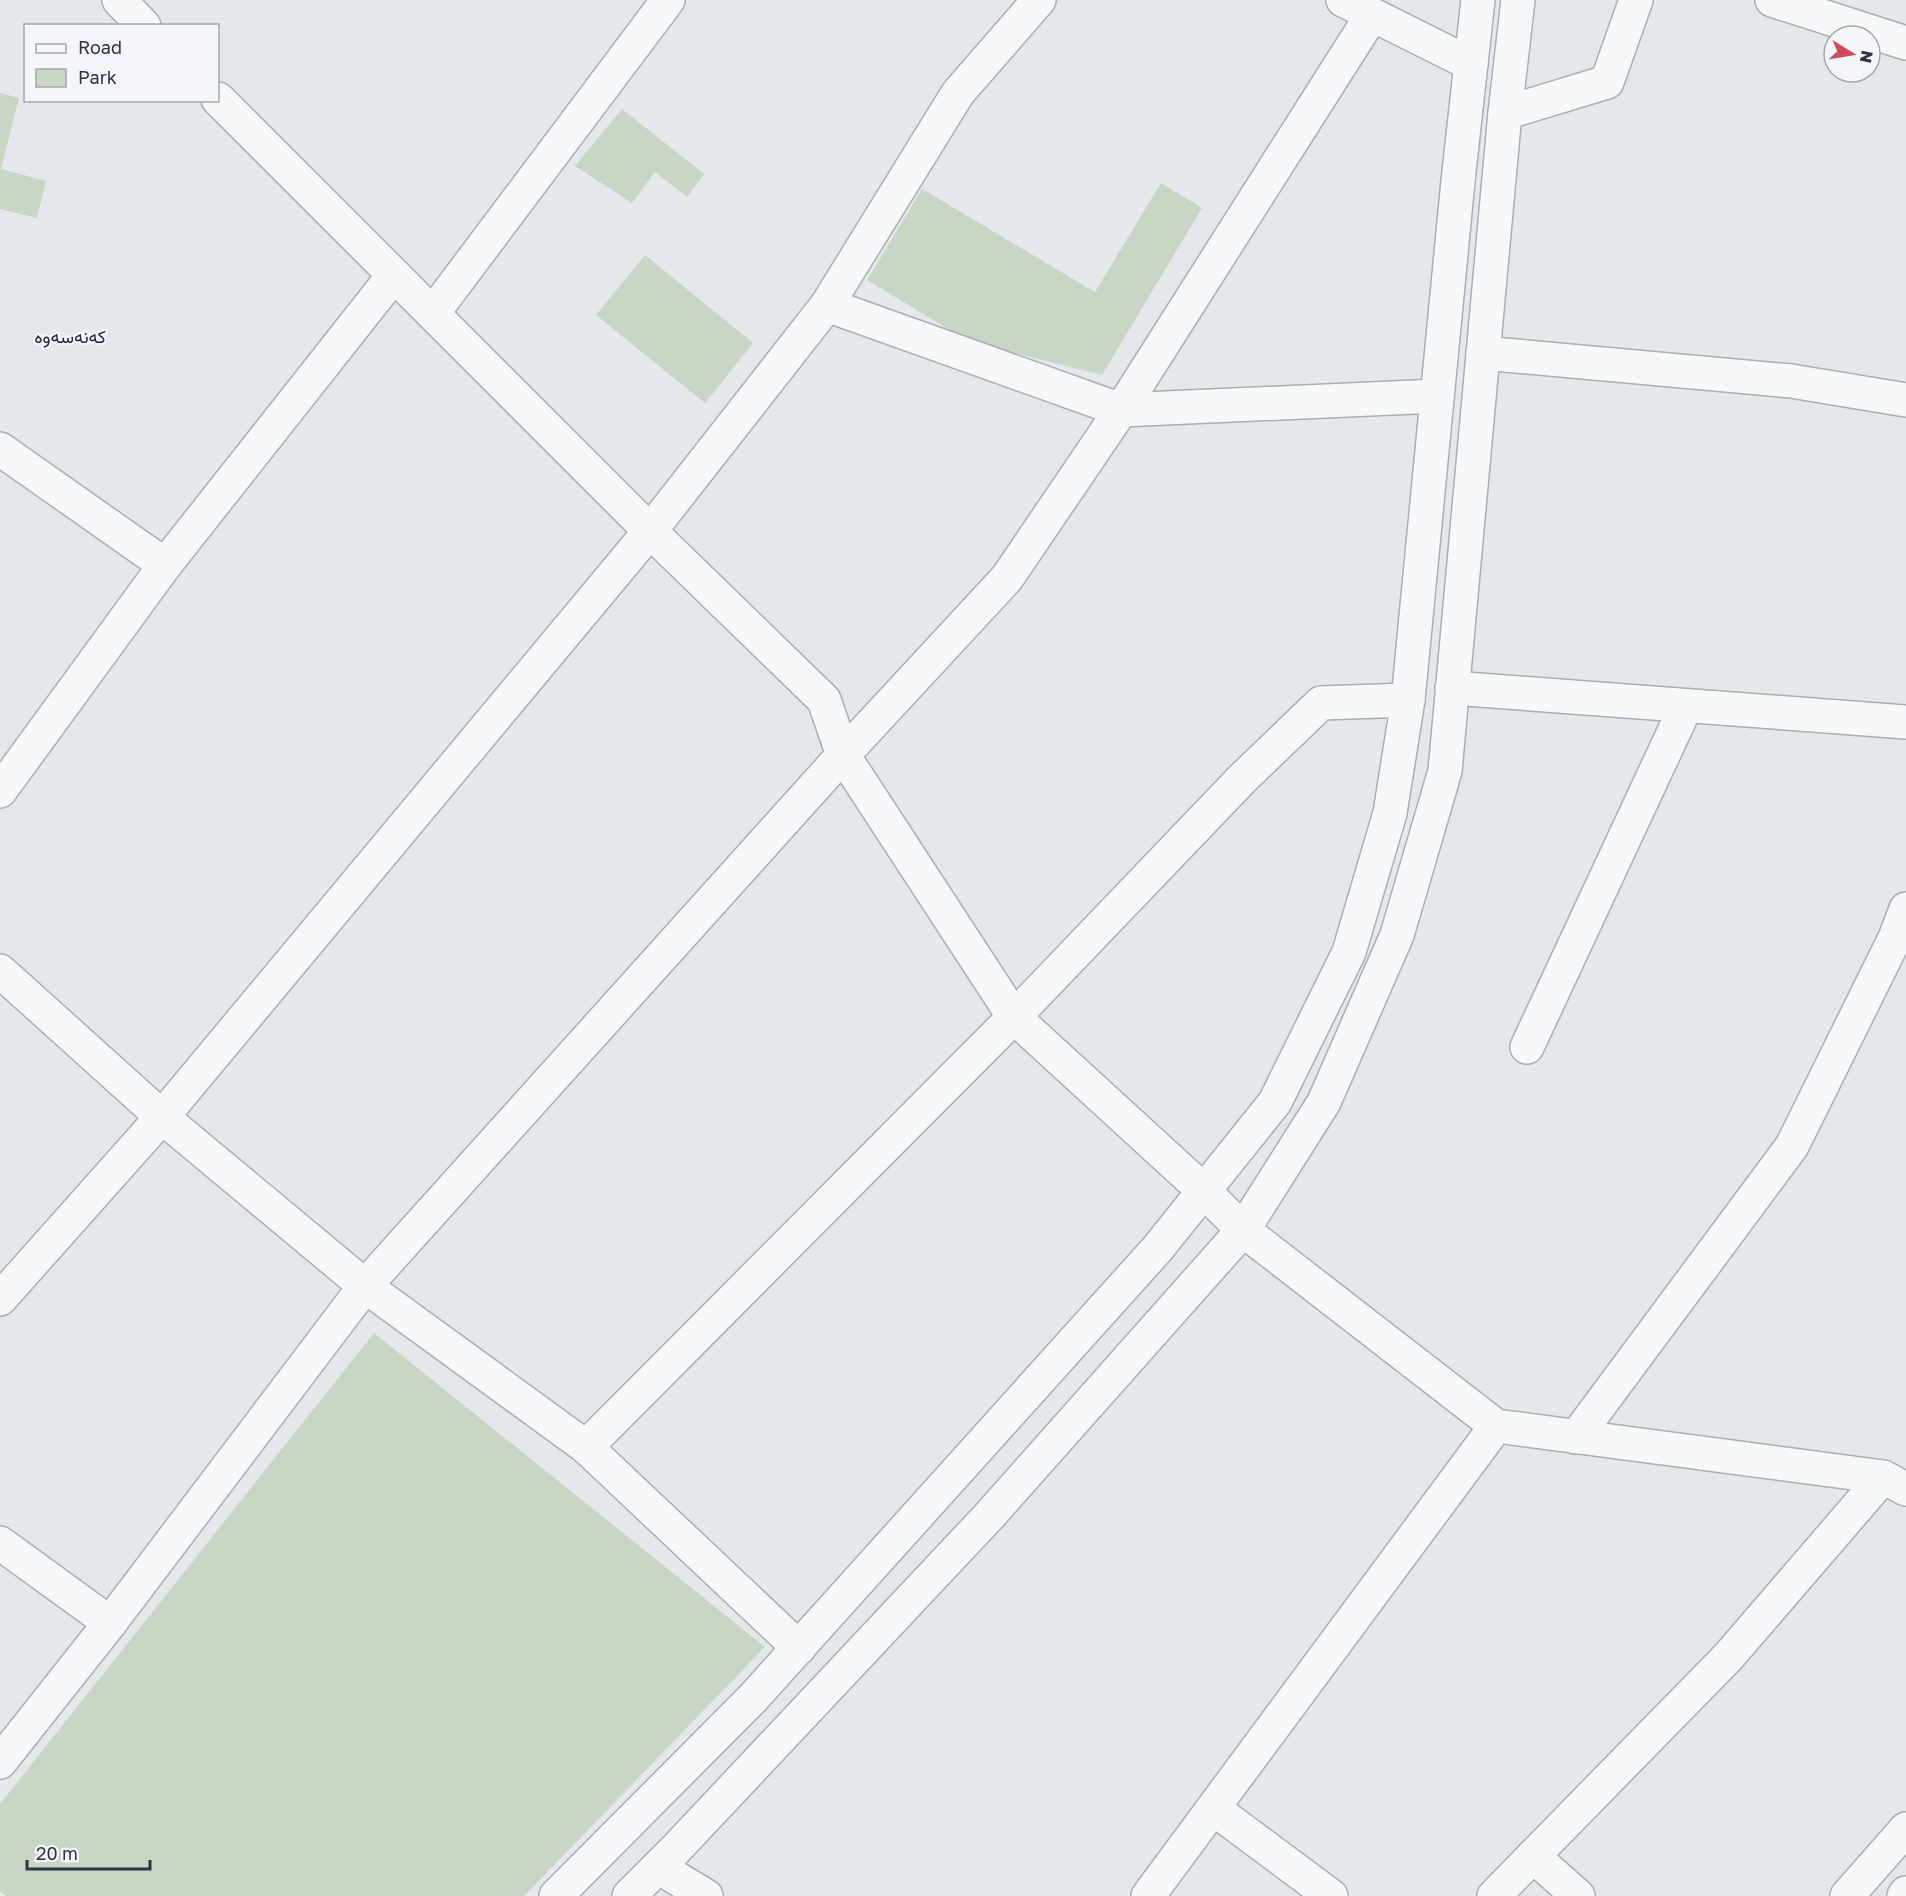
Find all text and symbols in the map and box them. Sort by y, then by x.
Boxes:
legend [24,24,219,102]
north arrow [1822,24,1882,84]
text: Road [78,36,122,58]
text: N [1856,49,1878,65]
text: Park [78,66,117,88]
district label: کەنەسەوە [34,325,106,348]
scale bar [27,1833,150,1871]
text: 20 m [36,1842,78,1864]

